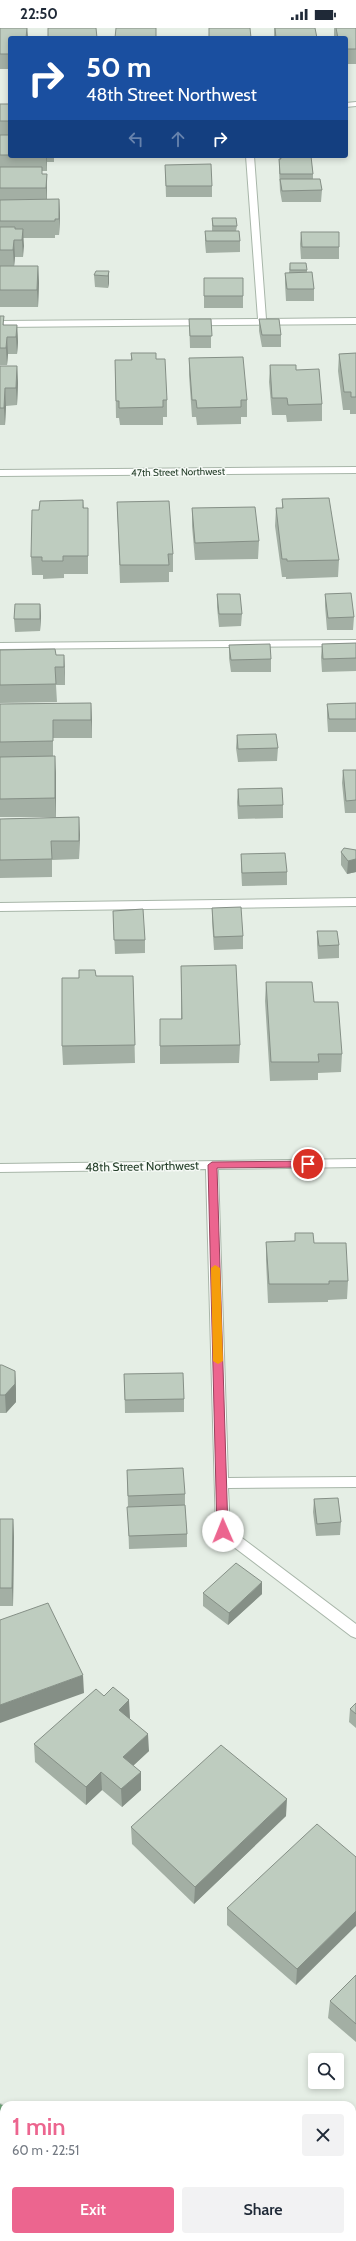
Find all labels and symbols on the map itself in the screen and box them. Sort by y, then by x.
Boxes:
street label: 47th Street Northwest [131,465,226,479]
pin [291,1147,325,1181]
street label: 48th Street Northwest [85,1158,199,1174]
position arrow [202,1510,244,1552]

